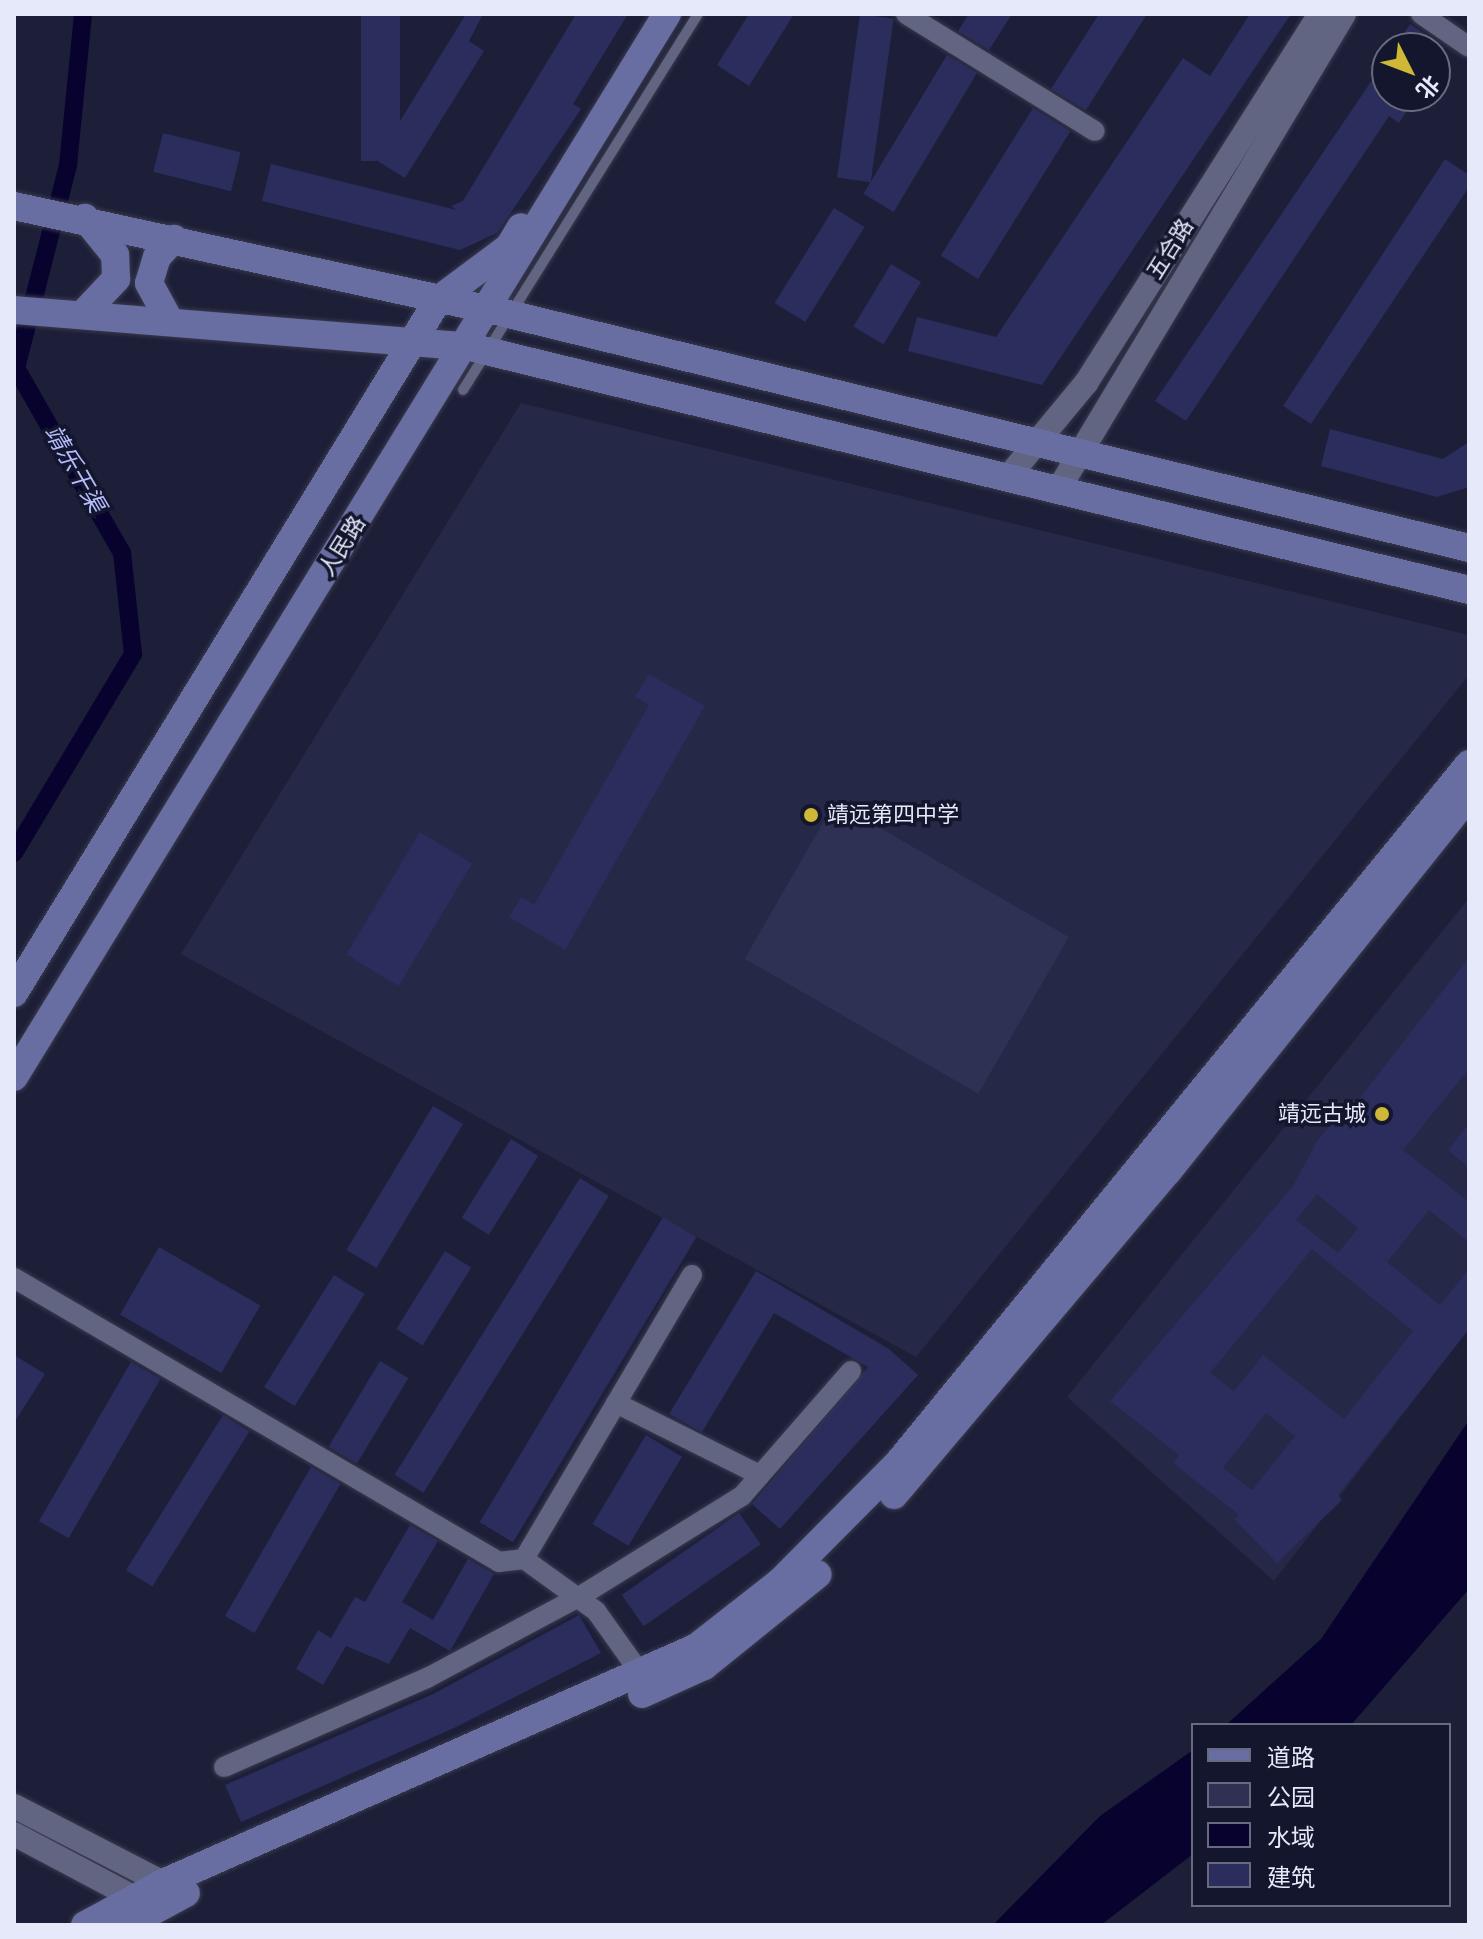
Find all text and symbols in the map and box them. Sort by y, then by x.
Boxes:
north arrow [1371,32,1451,112]
text: 北 [1411,71,1444,104]
street label: 五合路 [1141,214,1199,284]
water label: 靖乐干渠 [38,420,110,518]
street label: 人民路 [313,511,371,581]
place label: 靖远第四中学 [827,802,959,828]
marker: 靖远第四中学 [802,806,820,824]
place label: 靖远古城 [1278,1101,1366,1127]
marker: 靖远古城 [1373,1105,1391,1123]
legend [1191,1723,1451,1907]
text: 道路 [1267,1744,1315,1772]
text: 公园 [1267,1784,1315,1812]
text: 水域 [1267,1824,1315,1852]
text: 建筑 [1267,1864,1315,1892]

